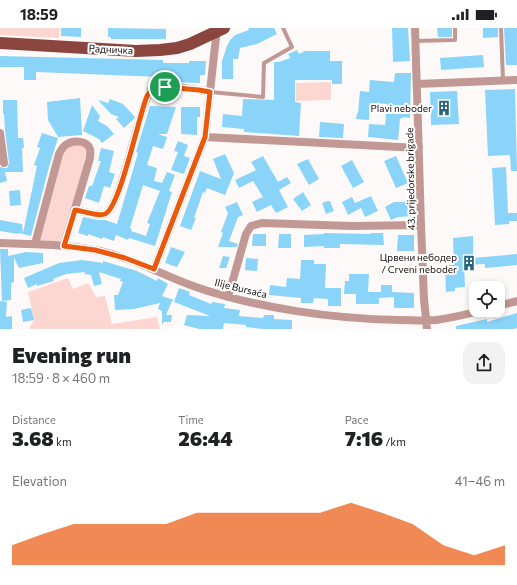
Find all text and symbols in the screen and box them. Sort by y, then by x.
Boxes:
text: 18:59 [20,5,58,23]
street label: Радничка [88,42,134,56]
pin [148,70,182,104]
icon: arrive [154,76,176,98]
building icon: Plavi neboder [435,99,453,117]
place label: Plavi neboder [371,102,432,114]
street label: 43. prijedorske brigade [403,128,417,230]
place label: Црвени небодер / Crveni neboder [380,251,457,275]
building icon: Црвени небодер / Crveni neboder [460,254,478,272]
street label: Ilije Bursaća [214,276,268,300]
map controls [469,281,505,317]
button: locate [469,281,505,317]
text: Evening run [12,341,131,368]
button: share [463,342,505,384]
text: 18:59 · 8 × 460 m [12,370,110,386]
text: Distance [12,413,56,426]
text: Time [178,413,204,426]
text: Pace [345,413,369,426]
text: 3.68 [12,426,54,450]
text: 26:44 [178,426,233,450]
text: 7:16 [345,426,383,450]
text: km [54,435,72,448]
text: /km [383,435,406,448]
text: Elevation [12,473,67,489]
text: 41–46 m [455,473,505,489]

